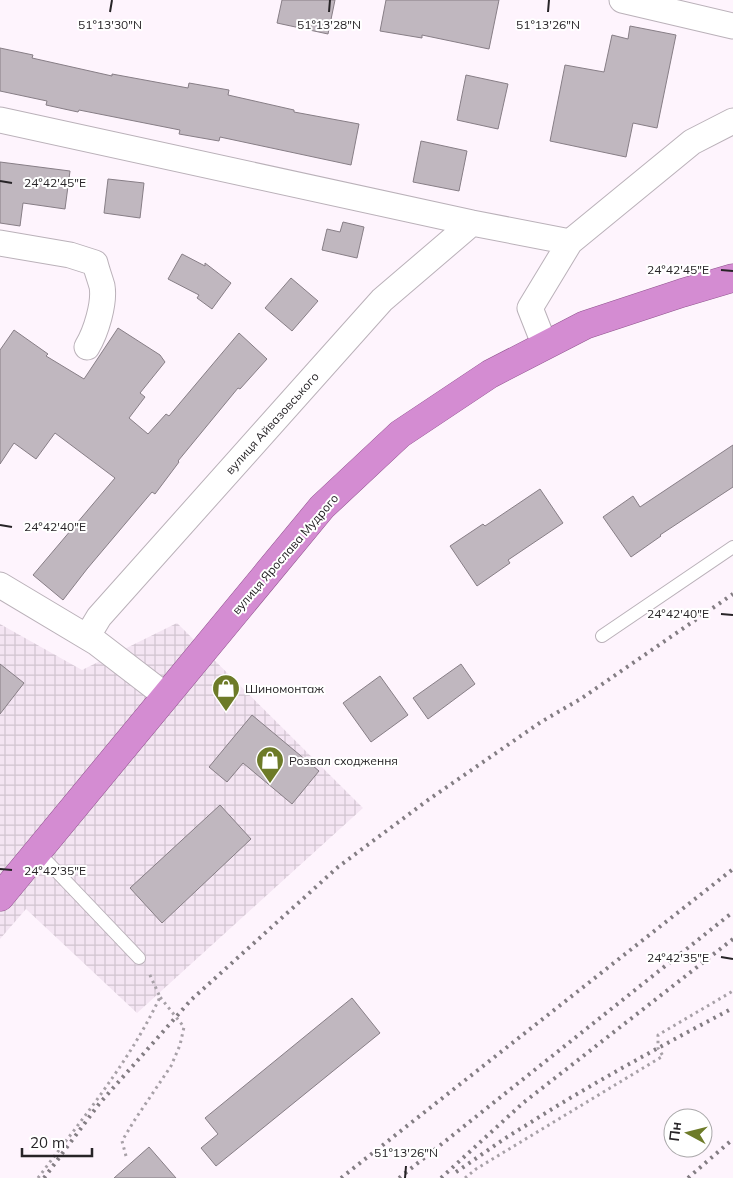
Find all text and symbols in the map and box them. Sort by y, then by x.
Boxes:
text: 51°13'30"N [78,17,142,32]
text: 51°13'28"N [297,17,361,32]
text: 51°13'26"N [516,17,580,32]
text: 24°42'45"E [24,175,86,190]
text: 24°42'45"E [647,262,709,277]
street label: вулиця Айвазовського [222,369,322,477]
street label: вулиця Ярослава Мудрого [229,491,341,617]
text: 24°42'40"E [24,519,86,534]
text: 24°42'40"E [647,606,709,621]
shop icon: Шиномонтаж [211,673,241,712]
place label: Шиномонтаж [245,681,324,696]
shop icon: Розвал сходження [255,745,285,784]
place label: Розвал сходження [289,753,398,768]
text: 24°42'35"E [24,863,86,878]
text: 24°42'35"E [647,950,709,965]
north arrow [663,1108,713,1158]
text: Пн [665,1121,685,1142]
scale bar [22,1126,92,1158]
text: 20 m [30,1133,65,1152]
text: 51°13'26"N [374,1145,438,1160]

